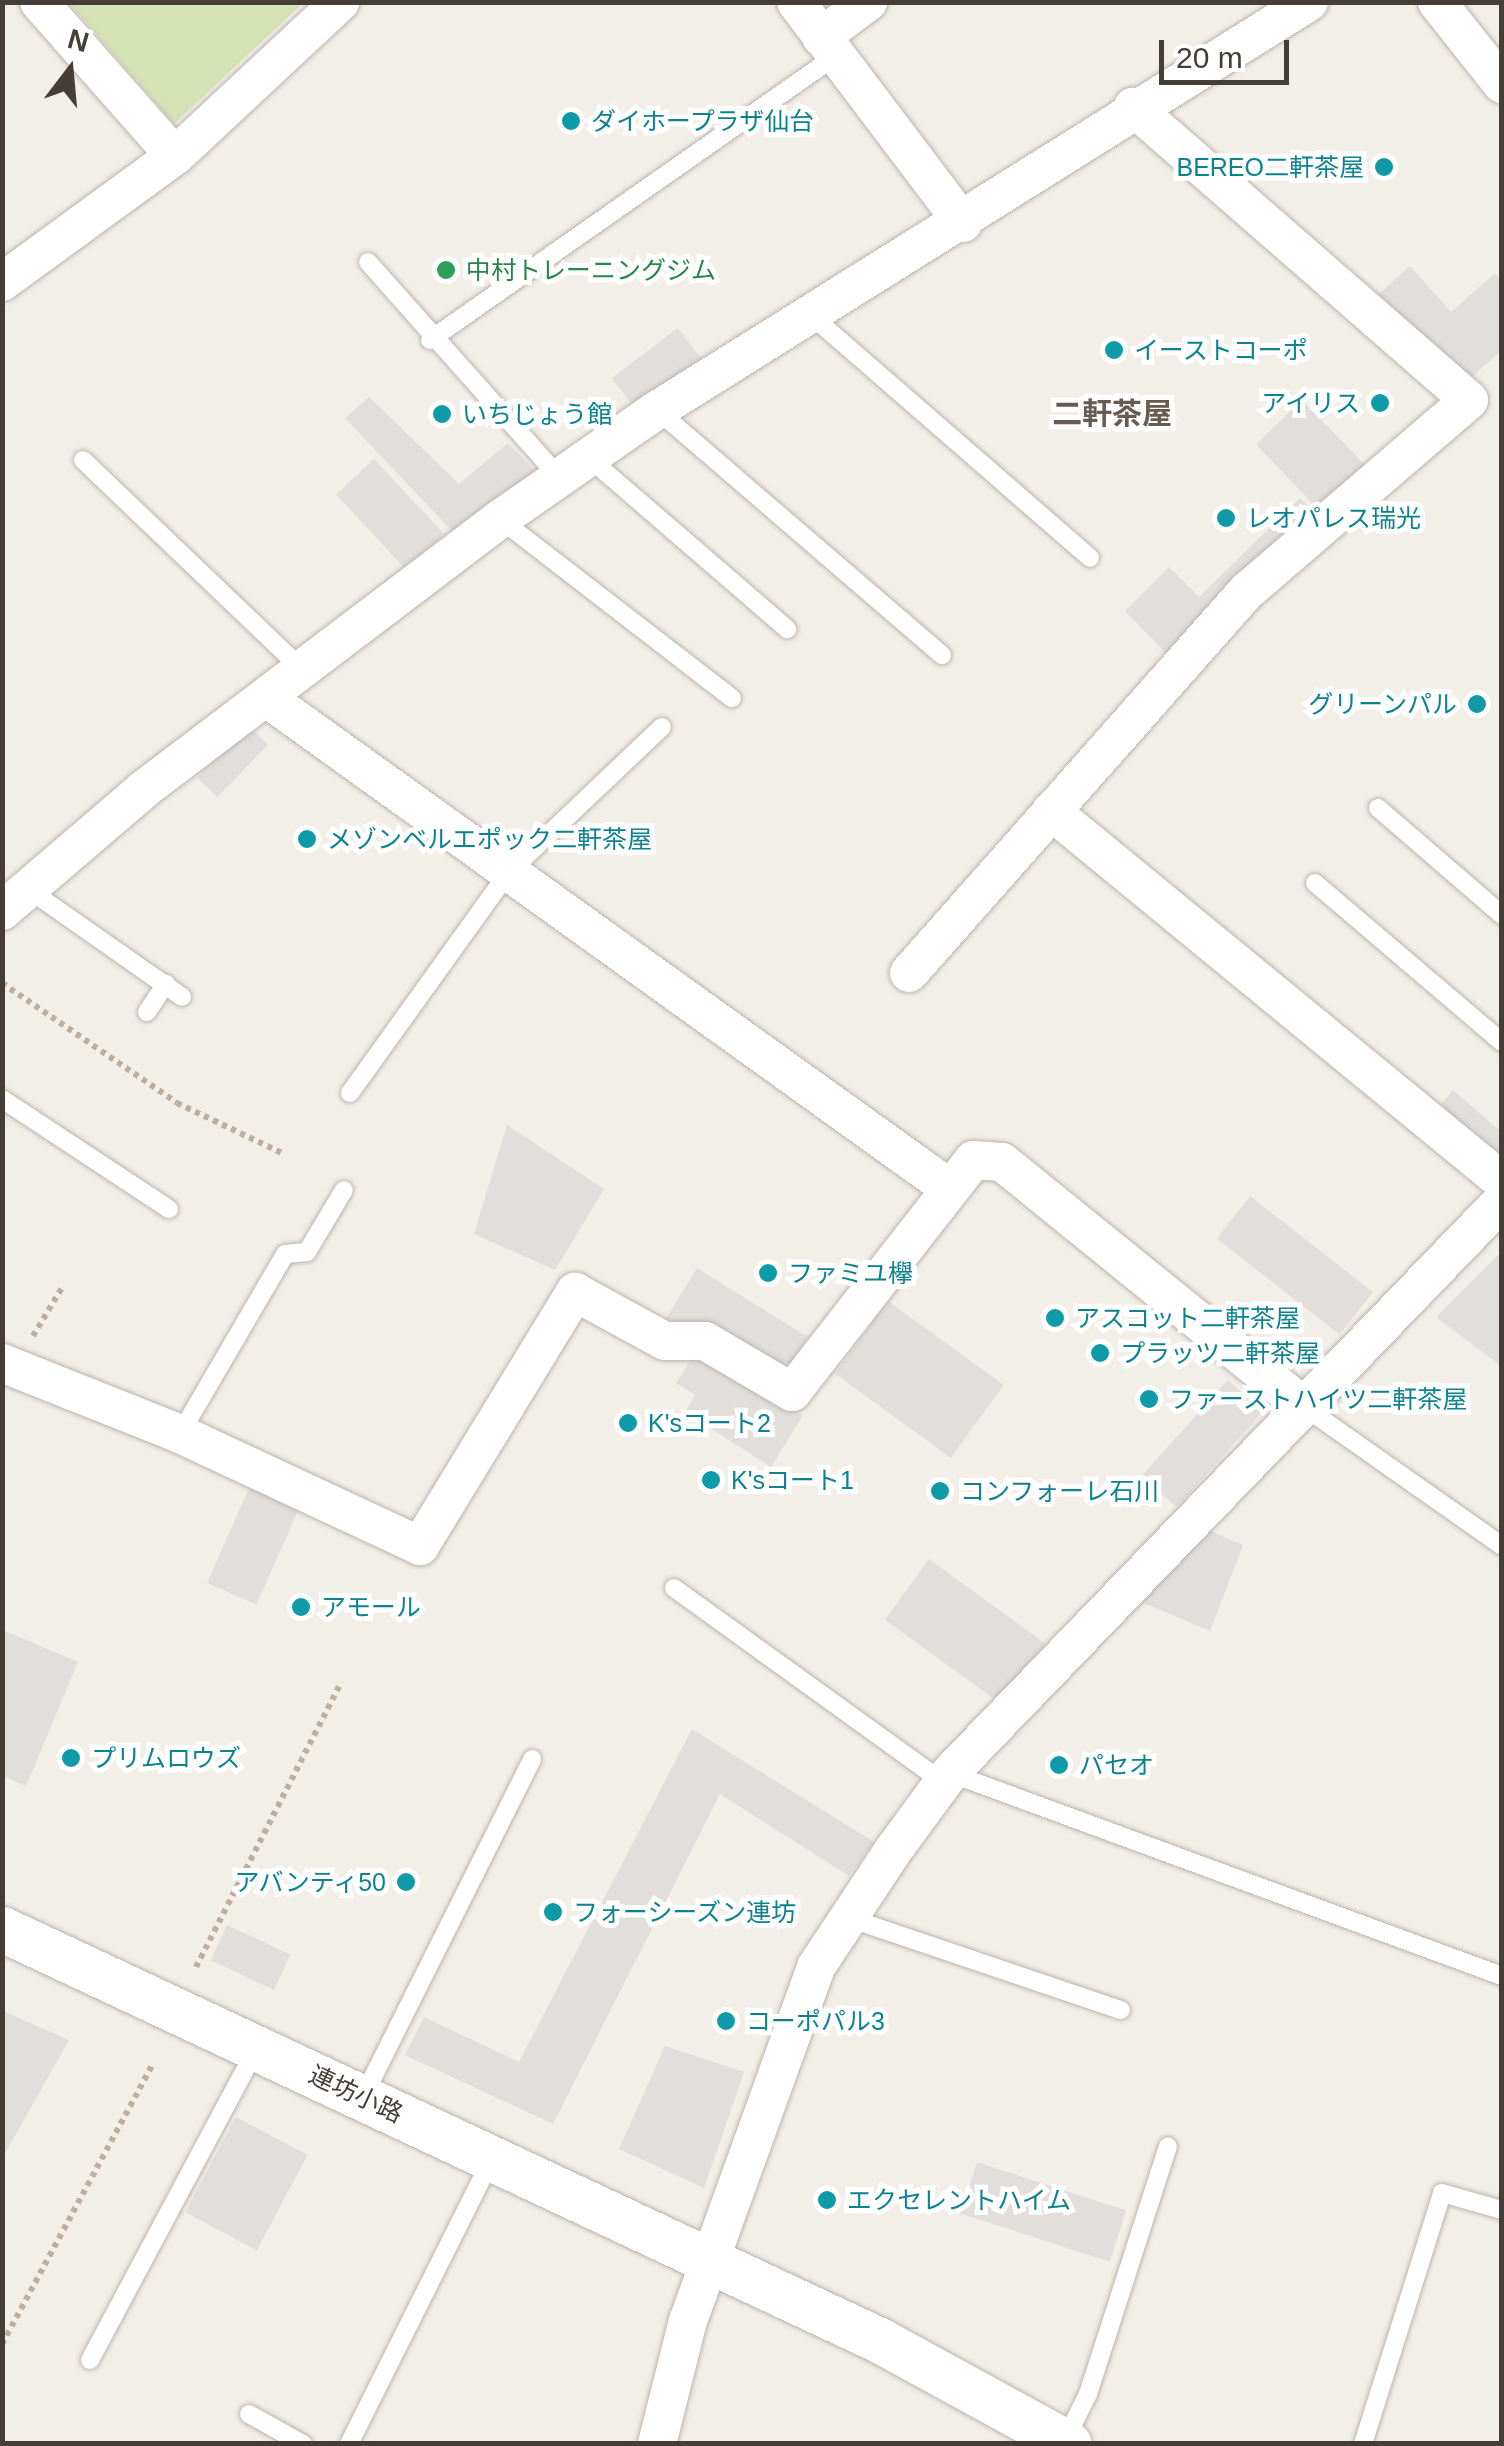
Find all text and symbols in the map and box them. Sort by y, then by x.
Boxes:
north arrow [20,20,120,120]
scale bar [1164,20,1294,82]
text: N [64,23,92,58]
text: 20 m [1176,41,1243,74]
place label: ダイホープラザ仙台 [591,106,816,136]
marker: ダイホープラザ仙台 [560,110,582,132]
place label: BEREO二軒茶屋 [1176,152,1364,182]
marker: BEREO二軒茶屋 [1373,156,1395,178]
place label: 中村トレーニングジム [466,255,716,285]
marker: 中村トレーニングジム [435,259,457,281]
place label: イーストコーポ [1134,335,1309,365]
marker: イーストコーポ [1103,339,1125,361]
place label: アイリス [1260,388,1360,418]
marker: アイリス [1369,392,1391,414]
district label: 二軒茶屋 [1052,396,1172,432]
place label: いちじょう館 [462,399,612,429]
marker: いちじょう館 [431,403,453,425]
place label: レオパレス瑞光 [1246,503,1421,533]
marker: レオパレス瑞光 [1215,507,1237,529]
place label: グリーンパル [1307,689,1457,719]
marker: グリーンパル [1466,693,1488,715]
place label: メゾンベルエポック二軒茶屋 [327,824,652,854]
marker: メゾンベルエポック二軒茶屋 [296,828,318,850]
place label: ファミユ欅 [788,1258,913,1288]
marker: ファミユ欅 [757,1262,779,1284]
place label: アスコット二軒茶屋 [1075,1303,1300,1333]
marker: アスコット二軒茶屋 [1044,1307,1066,1329]
place label: プラッツ二軒茶屋 [1120,1338,1320,1368]
marker: プラッツ二軒茶屋 [1089,1342,1111,1364]
place label: ファーストハイツ二軒茶屋 [1169,1384,1469,1414]
marker: ファーストハイツ二軒茶屋 [1138,1388,1160,1410]
place label: K'sコート2 [648,1408,771,1438]
marker: K'sコート2 [617,1412,639,1434]
place label: K'sコート1 [731,1465,854,1495]
marker: K'sコート1 [700,1469,722,1491]
place label: コンフォーレ石川 [960,1476,1160,1506]
marker: コンフォーレ石川 [929,1480,951,1502]
place label: アモール [321,1592,421,1622]
marker: アモール [290,1596,312,1618]
place label: プリムロウズ [91,1743,241,1773]
marker: プリムロウズ [60,1747,82,1769]
place label: パセオ [1079,1750,1154,1780]
marker: パセオ [1048,1754,1070,1776]
place label: アバンティ50 [233,1867,386,1897]
marker: アバンティ50 [395,1871,417,1893]
place label: フォーシーズン連坊 [573,1897,798,1927]
marker: フォーシーズン連坊 [542,1901,564,1923]
place label: コーポパル3 [746,2006,885,2036]
marker: コーポパル3 [715,2010,737,2032]
street label: 連坊小路 [304,2059,408,2129]
place label: エクセレントハイム [847,2185,1072,2215]
marker: エクセレントハイム [816,2189,838,2211]

